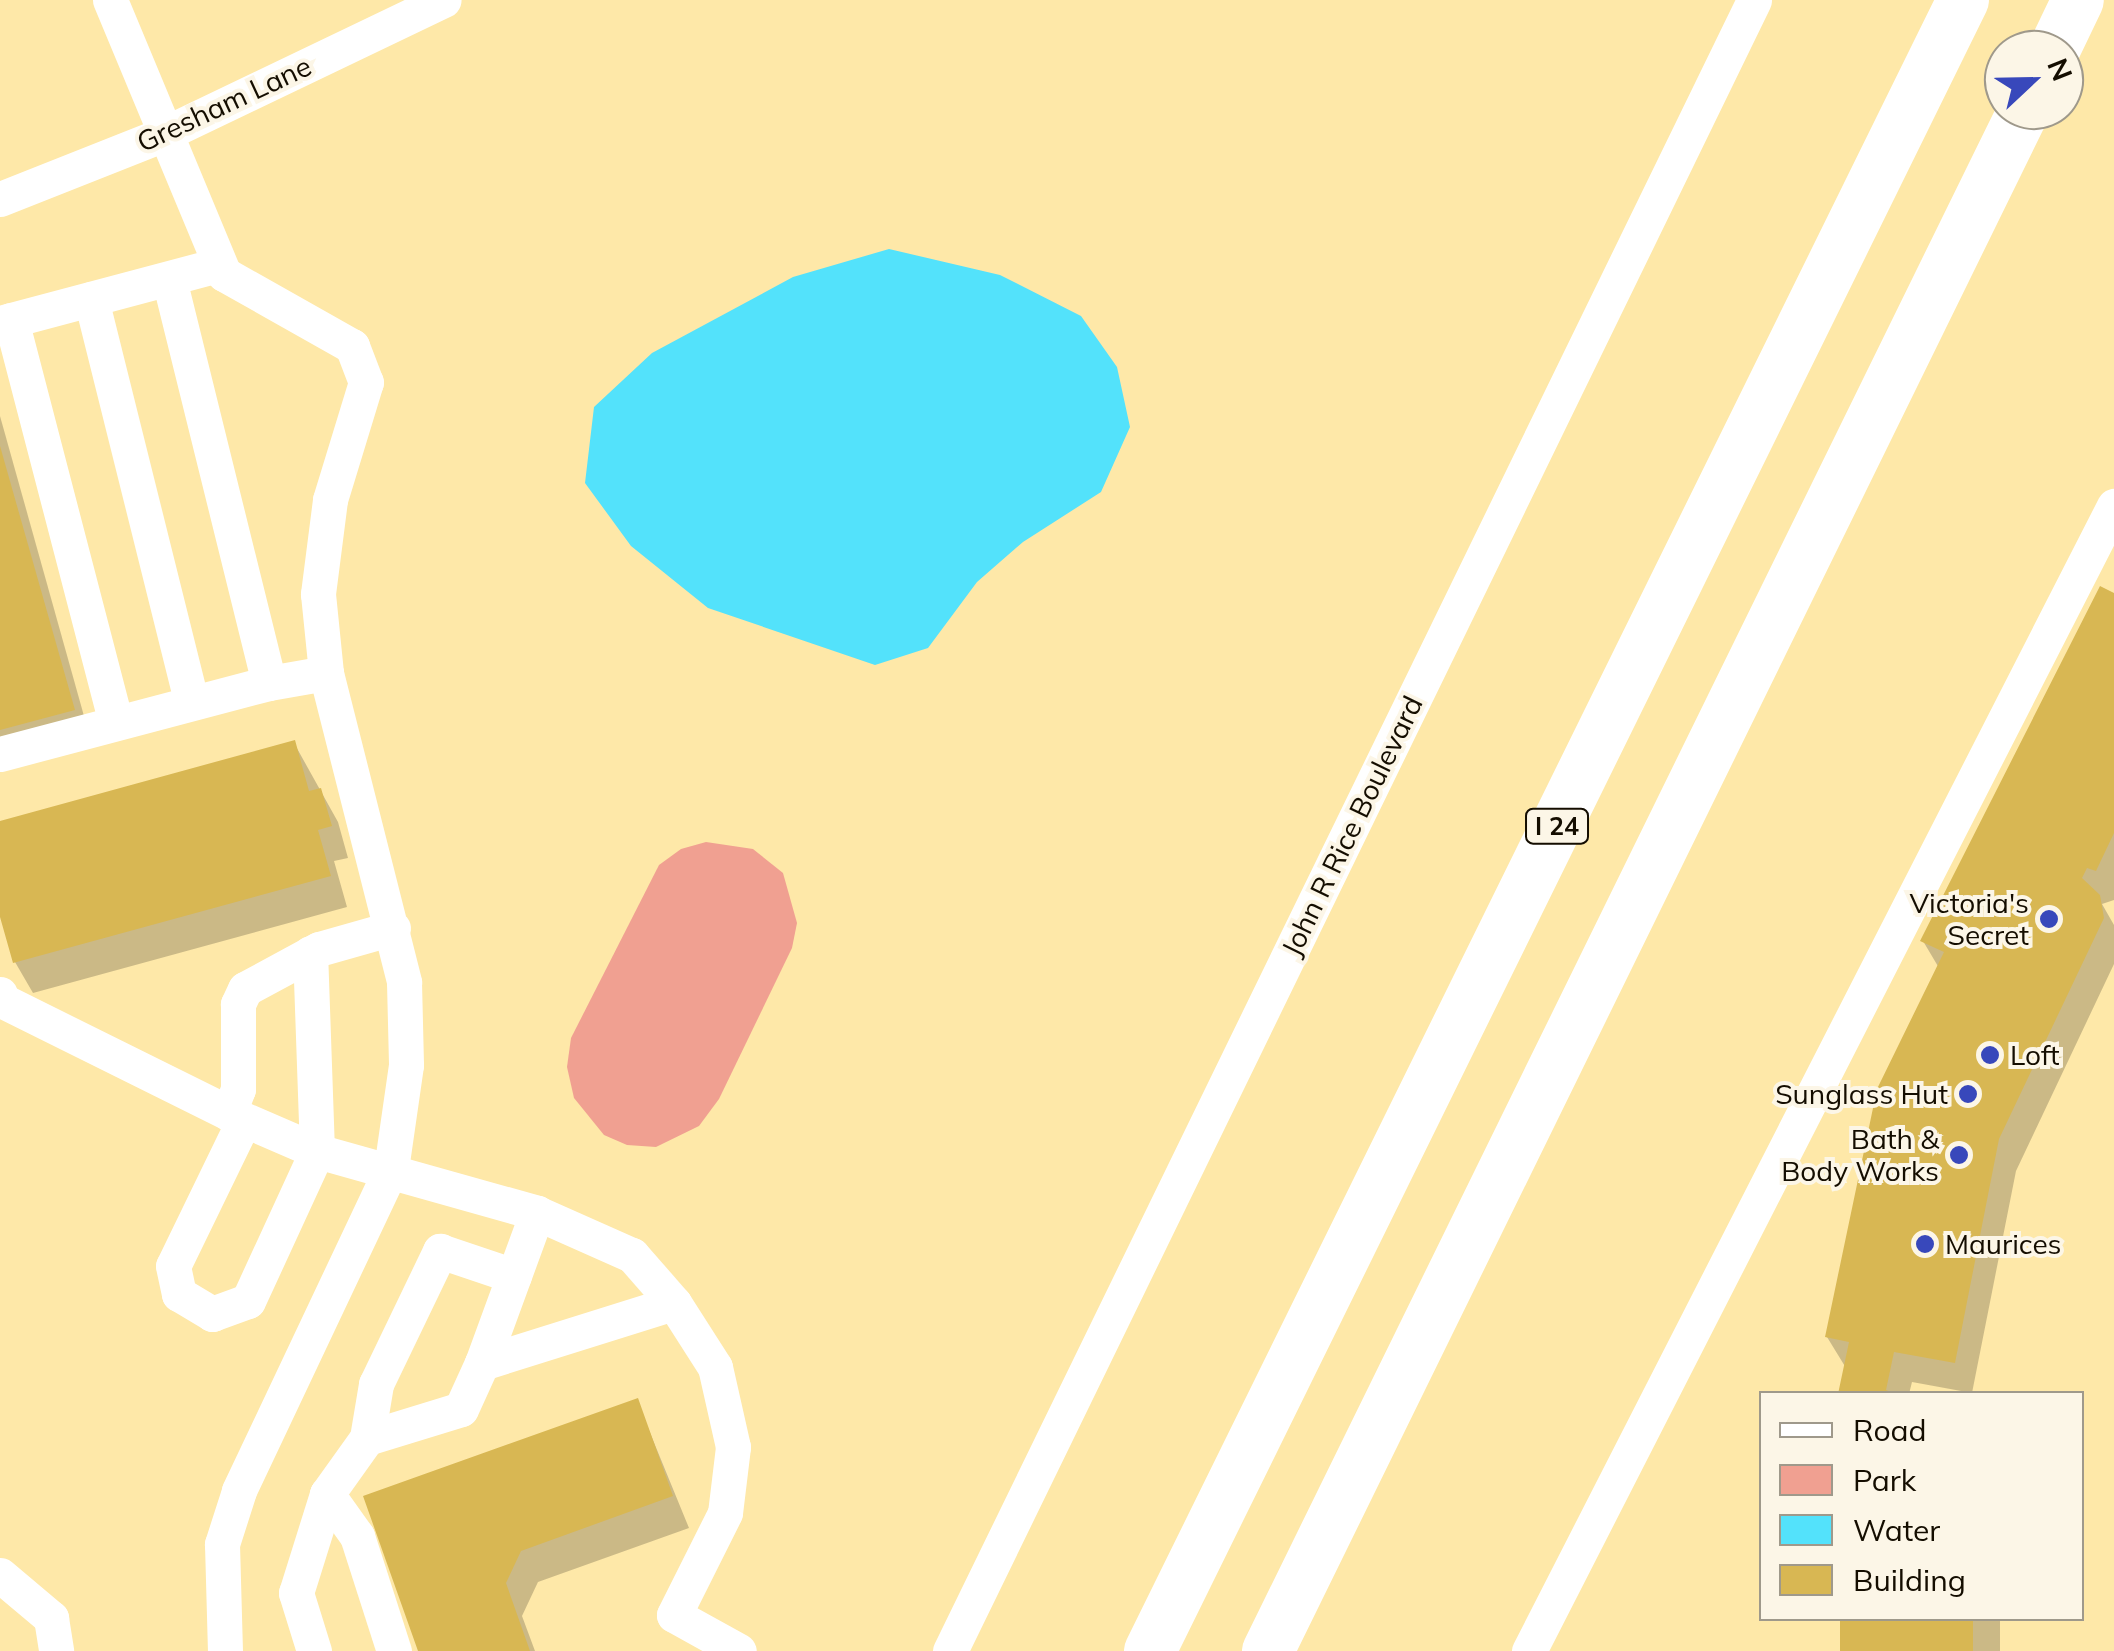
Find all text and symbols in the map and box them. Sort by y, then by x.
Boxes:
north arrow [1984,30,2084,130]
street label: Gresham Lane [132,49,316,159]
text: N [2040,53,2081,86]
street label: John R Rice Boulevard [1274,690,1430,962]
road number: I 24 [1524,806,1590,846]
place label: Victoria's Secret [1910,886,2029,952]
marker: Victoria's Secret [2038,908,2060,930]
place label: Loft [2010,1038,2060,1072]
marker: Loft [1979,1044,2001,1066]
place label: Sunglass Hut [1775,1077,1948,1111]
marker: Sunglass Hut [1957,1083,1979,1105]
place label: Bath & Body Works [1781,1122,1939,1188]
marker: Bath & Body Works [1948,1144,1970,1166]
place label: Maurices [1945,1227,2062,1261]
marker: Maurices [1914,1233,1936,1255]
legend [1759,1391,2084,1621]
text: Road [1853,1411,1927,1449]
text: Park [1853,1461,1916,1499]
text: Water [1853,1511,1940,1549]
text: Building [1853,1561,1966,1599]

